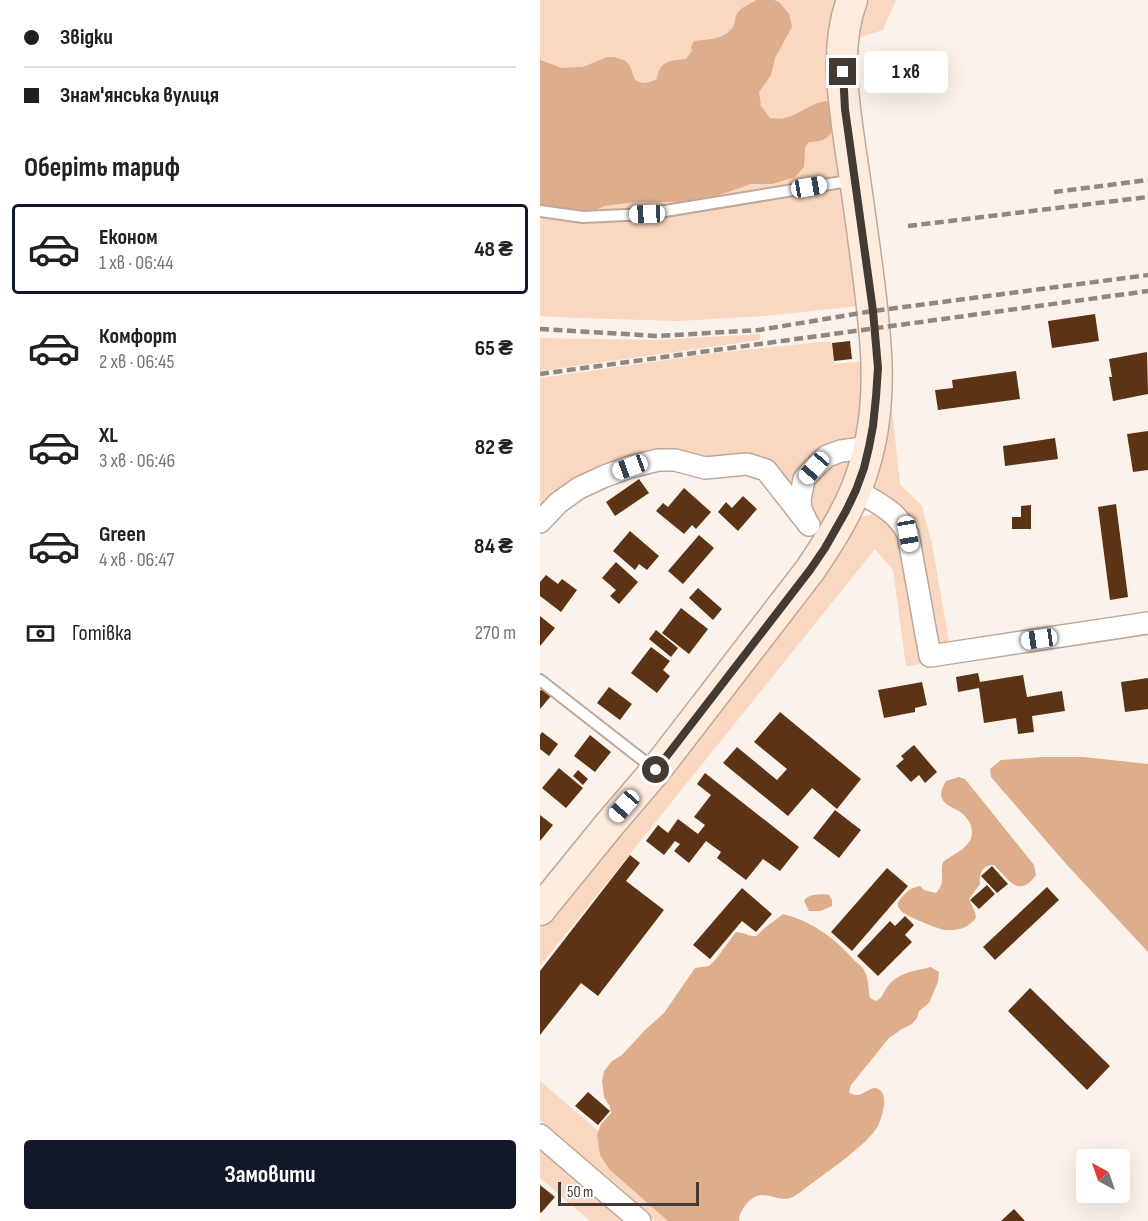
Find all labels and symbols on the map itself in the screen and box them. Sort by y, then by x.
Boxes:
callout: 1 хв [864,51,948,93]
route end [829,58,856,85]
car [790,175,828,199]
car [629,204,665,224]
car [795,449,833,487]
car [610,452,650,482]
car [896,515,920,553]
car [1020,628,1058,650]
route start [642,756,669,783]
car [605,787,643,825]
north arrow [1076,1149,1130,1203]
scale bar [558,1179,699,1206]

